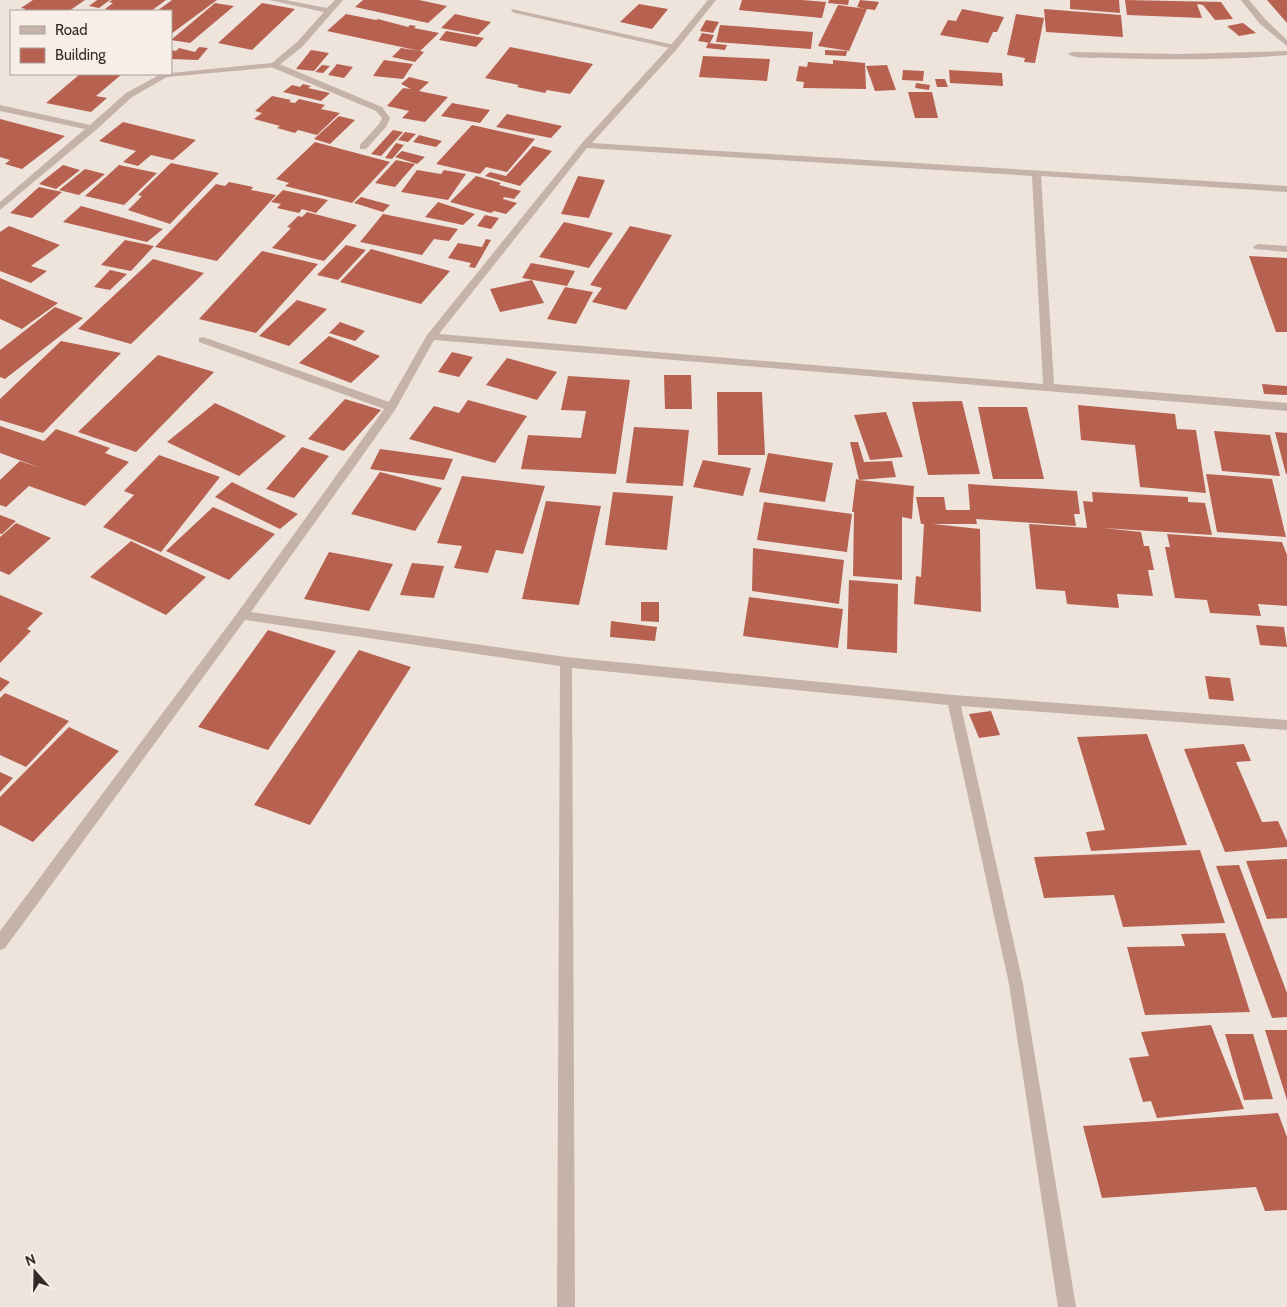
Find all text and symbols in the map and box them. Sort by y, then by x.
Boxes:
legend [10,10,172,75]
text: Road [55,21,88,39]
text: Building [55,46,106,64]
north arrow [10,1247,60,1297]
text: N [23,1250,38,1270]

